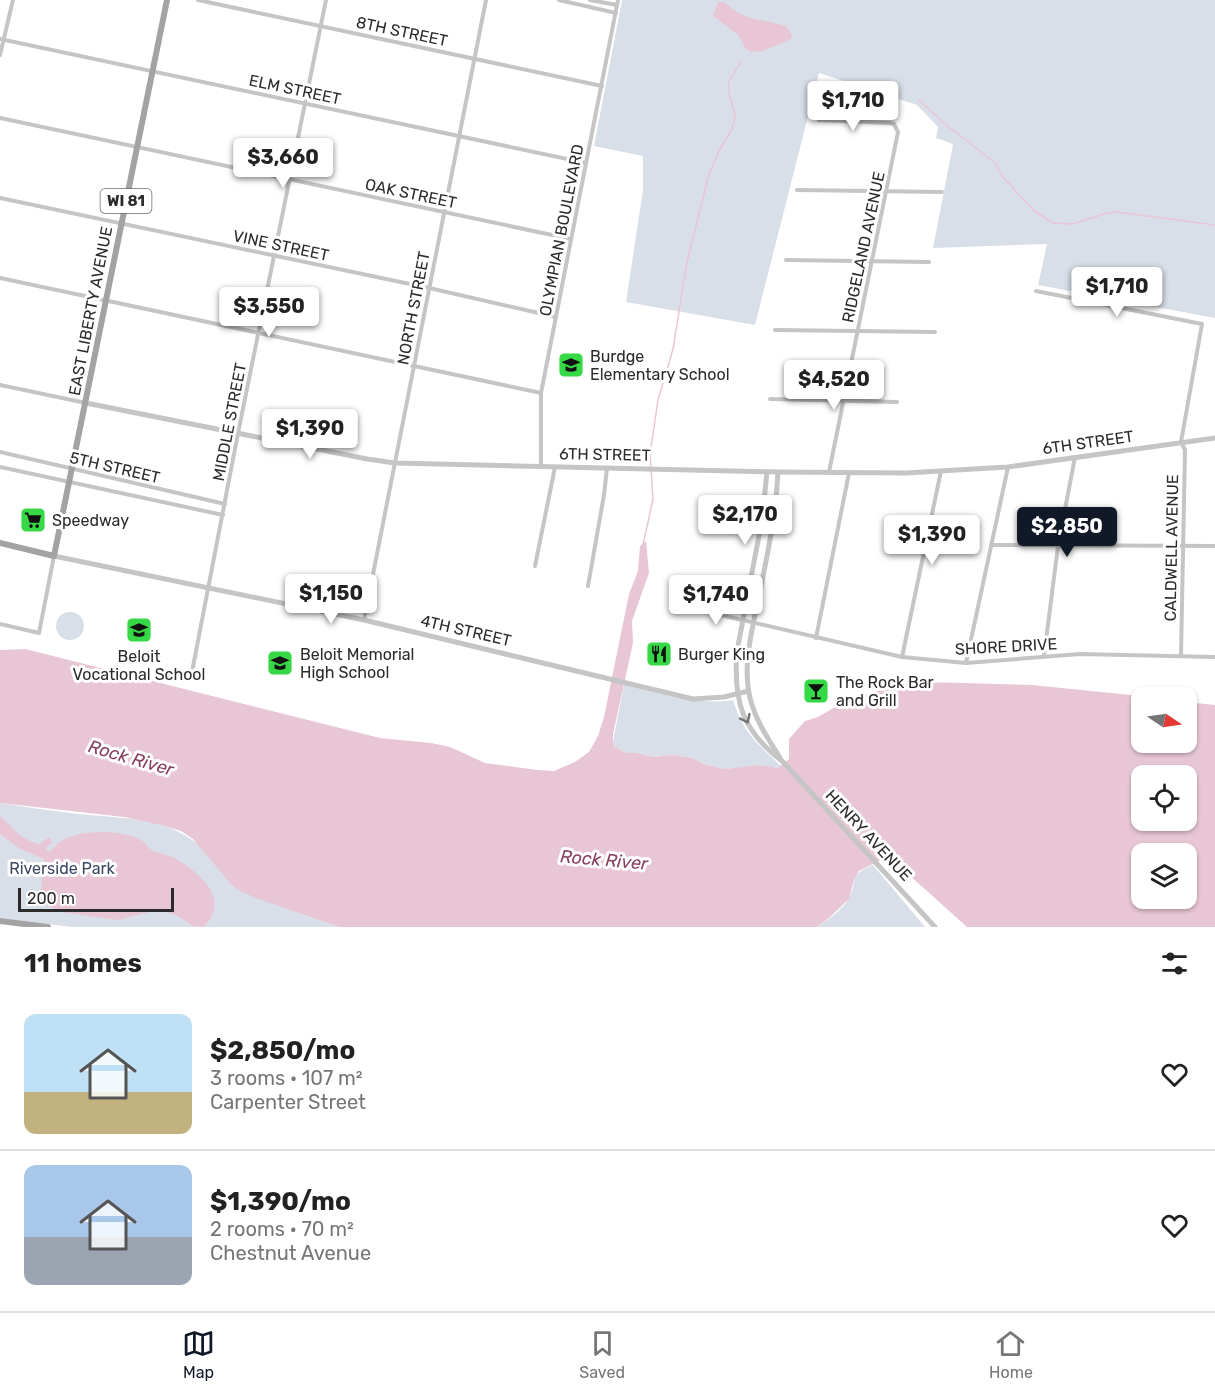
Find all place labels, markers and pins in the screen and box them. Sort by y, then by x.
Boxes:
pin: $1,710 [804,81,902,132]
pin: $3,660 [234,138,332,189]
pin: $1,710 [1068,267,1166,318]
pin: $3,550 [220,287,318,338]
place label: Burdge Elementary School [590,347,730,384]
school or university icon: Burdge Elementary School [556,350,586,380]
pin: $4,520 [785,360,883,411]
pin: $1,390 [261,409,359,460]
pin: $2,170 [696,495,794,546]
supermarket icon: Speedway [18,505,48,535]
pin: $2,850 [1018,507,1116,558]
place label: Speedway [52,511,129,530]
pin: $1,390 [883,515,981,566]
pin: $1,150 [282,574,380,625]
pin: $1,740 [667,575,765,626]
school or university icon: Beloit Vocational School [124,615,154,645]
restaurant icon: Burger King [644,639,674,669]
place label: Beloit Memorial High School [300,645,415,682]
place label: Burger King [678,645,765,664]
place label: Beloit Vocational School [73,647,205,684]
school or university icon: Beloit Memorial High School [265,648,295,678]
place label: The Rock Bar and Grill [836,673,934,710]
bar icon: The Rock Bar and Grill [801,676,831,706]

